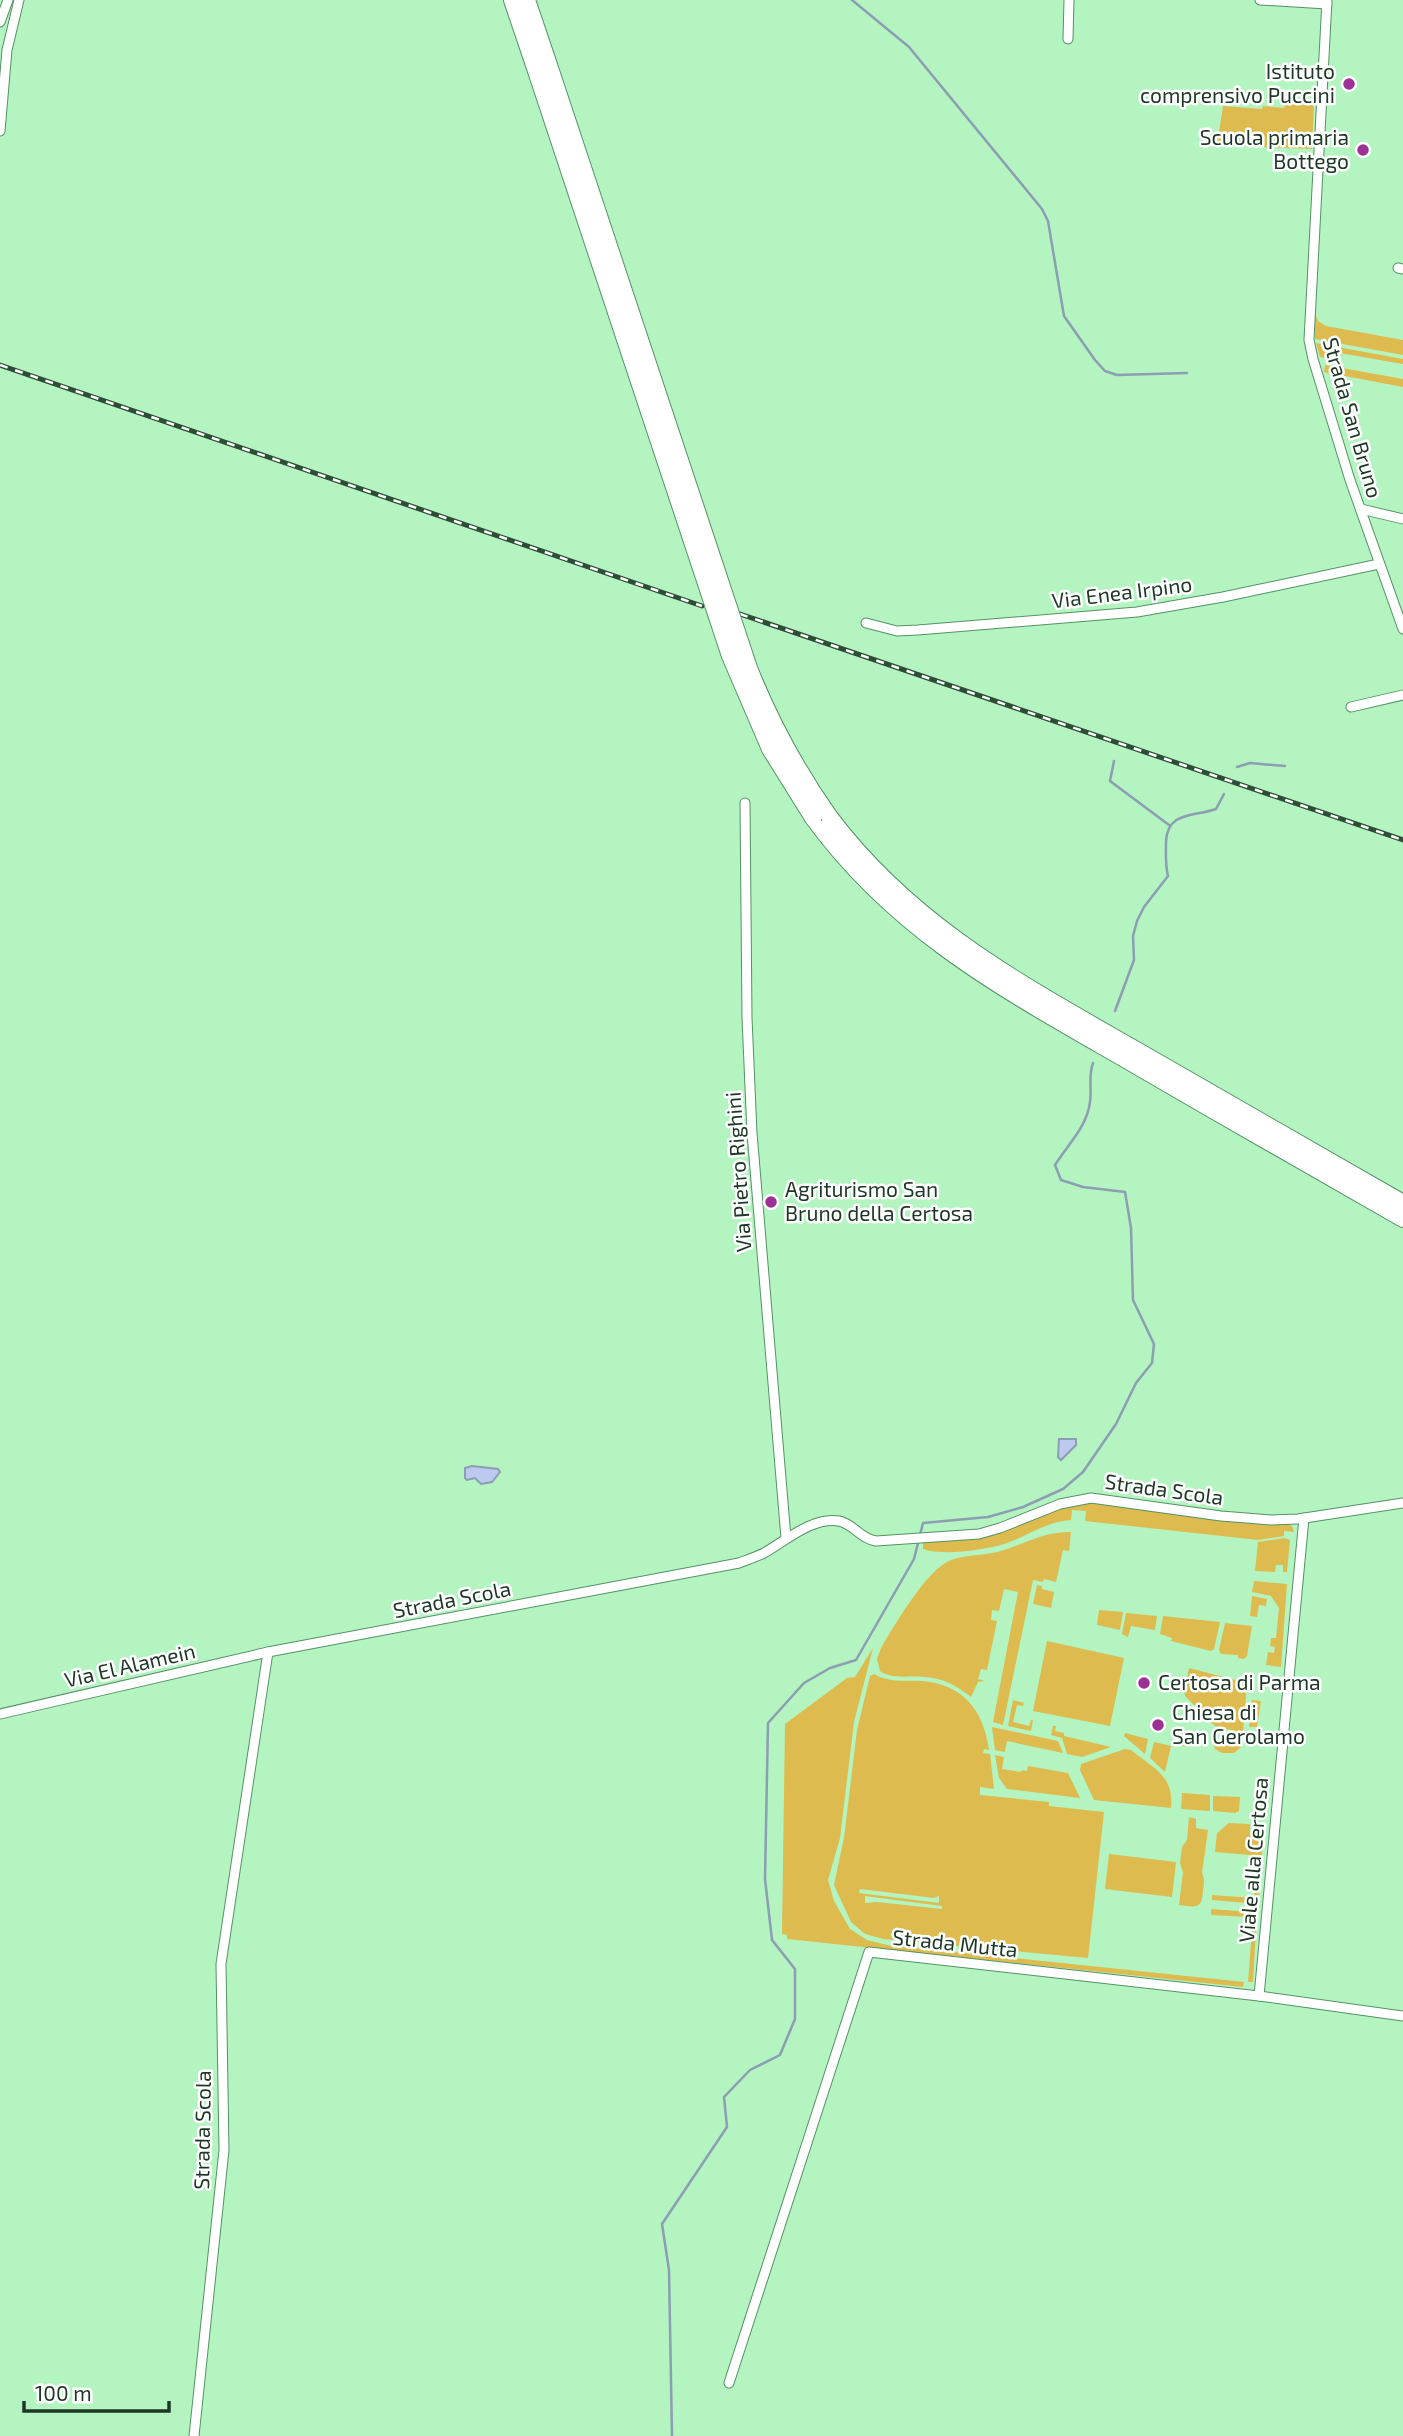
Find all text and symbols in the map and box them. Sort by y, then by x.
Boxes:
place label: Istituto comprensivo Puccini [1140,58,1335,107]
marker: Istituto comprensivo Puccini [1341,76,1357,92]
place label: Scuola primaria Bottego [1200,124,1349,173]
marker: Scuola primaria Bottego [1355,142,1371,158]
street label: Strada San Bruno [1319,335,1388,501]
street label: Via Enea Irpino [1050,571,1193,613]
street label: Via Pietro Righini [719,1091,756,1253]
place label: Agriturismo San Bruno della Certosa [785,1176,973,1225]
marker: Agriturismo San Bruno della Certosa [763,1194,779,1210]
street label: Strada Scola [1103,1468,1225,1509]
street label: Strada Scola [391,1575,513,1622]
street label: Via El Alamein [62,1637,198,1692]
place label: Certosa di Parma [1158,1669,1321,1694]
marker: Certosa di Parma [1136,1675,1152,1691]
place label: Chiesa di San Gerolamo [1172,1699,1305,1748]
marker: Chiesa di San Gerolamo [1150,1717,1166,1733]
street label: Viale alla Certosa [1233,1776,1272,1944]
street label: Strada Mutta [891,1924,1019,1962]
street label: Strada Scola [188,2070,215,2190]
scale bar [24,2370,170,2414]
text: 100 m [35,2380,92,2405]

